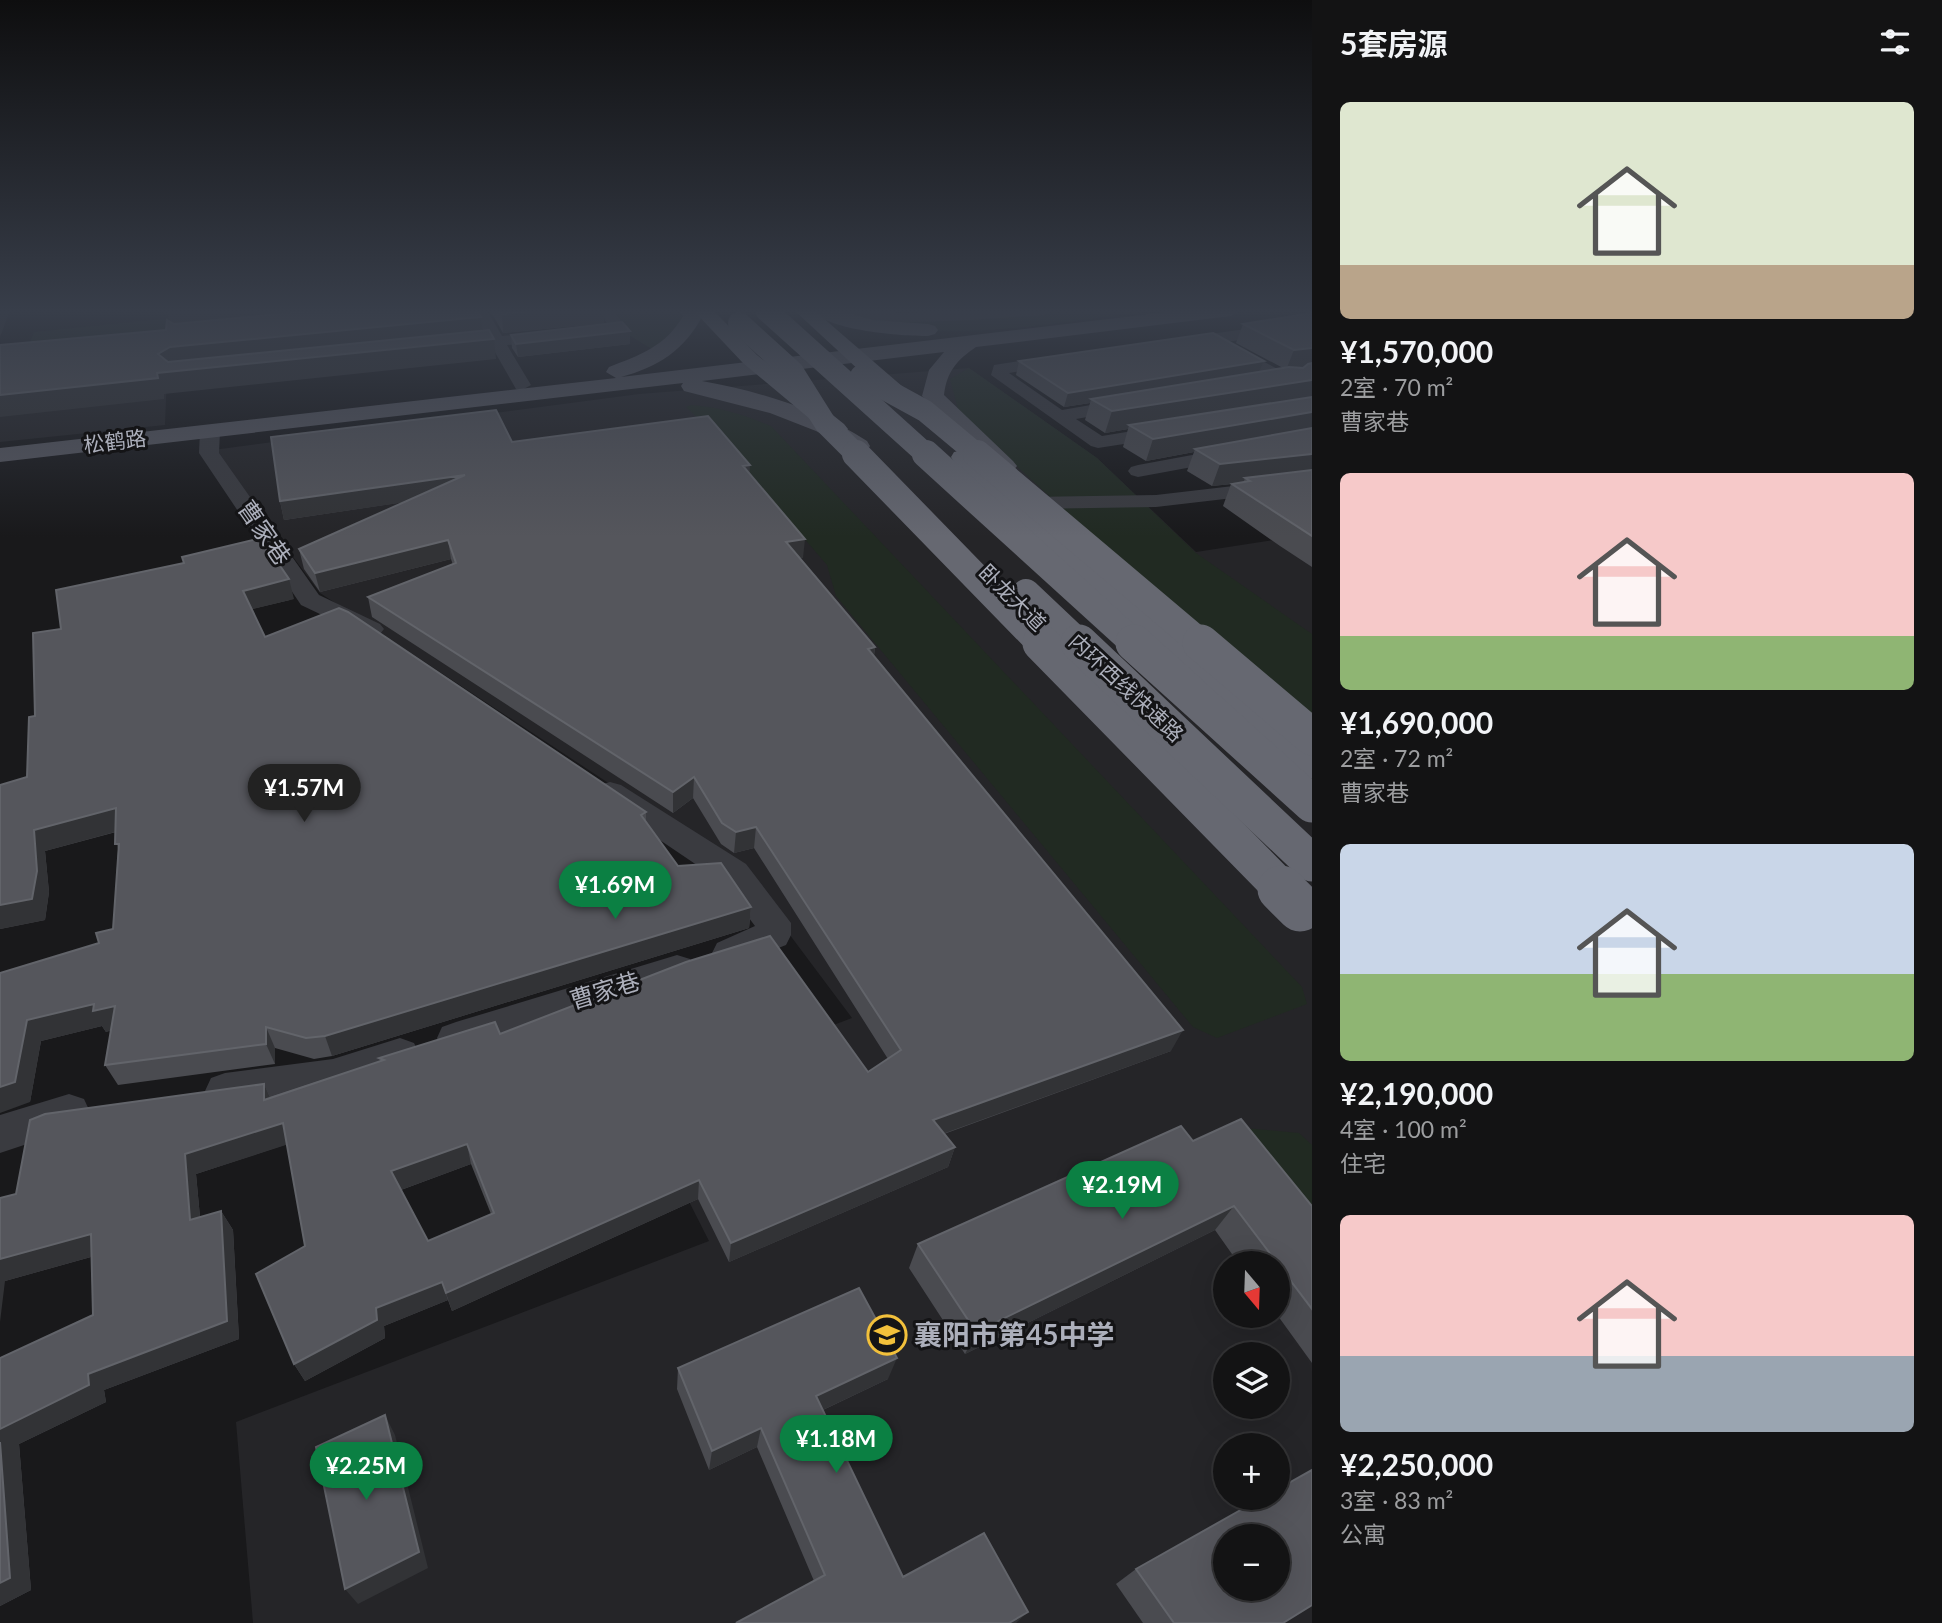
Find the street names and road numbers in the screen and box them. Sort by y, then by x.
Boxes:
street label: 松鹤路 [82,424,148,457]
street label: 曹家巷 [233,494,298,570]
street label: 卧龙大道 [975,558,1052,635]
street label: 内环西线快速路 [1065,628,1189,746]
street label: 曹家巷 [566,965,643,1014]

